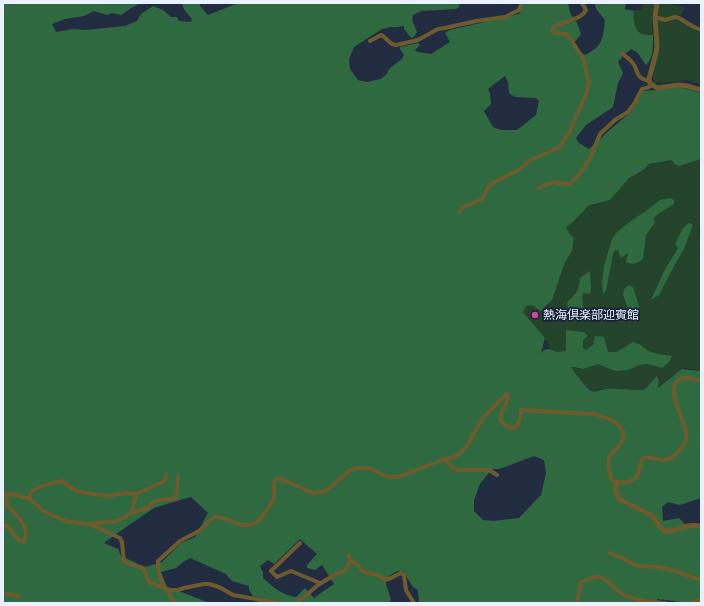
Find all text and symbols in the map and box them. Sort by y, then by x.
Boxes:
place label: 熱海倶楽部迎賓館 [543,308,639,322]
marker: 熱海倶楽部迎賓館 [530,310,540,320]

